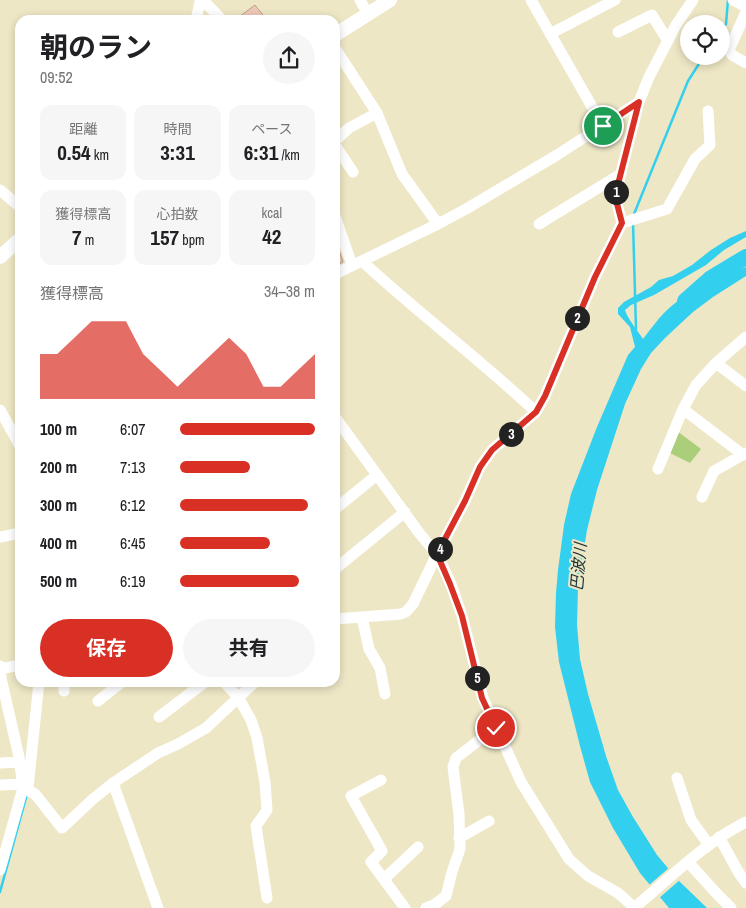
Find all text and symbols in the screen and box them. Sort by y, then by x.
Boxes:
map controls [680,15,730,65]
button: locate [680,15,730,65]
text: 朝のラン [40,28,152,66]
button: share [263,32,315,84]
text: 09:52 [40,66,73,88]
pin [582,105,624,147]
icon: arrive [589,112,617,140]
text: 距離 [69,120,97,138]
text: 時間 [163,120,191,138]
text: ペース [251,120,292,138]
text: 0.54 [57,138,91,167]
text: 3:31 [160,138,195,167]
text: 6:31 [244,138,278,167]
text: km [91,146,109,164]
text: /km [278,146,300,164]
pin: 1 [604,180,628,204]
text: 1 [613,183,620,201]
text: kcal [262,204,282,222]
text: 獲得標高 [55,205,111,223]
text: 心拍数 [156,205,198,223]
text: 42 [262,222,281,251]
text: 7 [72,223,82,252]
text: 157 [150,223,179,252]
text: m [82,231,94,249]
text: bpm [179,231,205,249]
text: 34–38 m [264,280,315,302]
text: 獲得標高 [40,282,104,304]
pin: 2 [564,306,590,330]
text: 2 [574,309,581,327]
text: 100 m [40,418,77,440]
text: 6:07 [120,418,146,440]
pin: 3 [498,422,524,446]
text: 3 [508,425,515,443]
text: 200 m [40,456,77,478]
text: 7:13 [120,456,146,478]
text: 300 m [40,494,77,516]
text: 6:12 [120,494,146,516]
text: 400 m [40,532,77,554]
text: 6:45 [120,532,146,554]
pin: 4 [428,536,452,562]
text: 4 [437,540,444,558]
water label: 巴波川 [565,540,591,592]
text: 500 m [40,570,77,592]
text: 6:19 [120,570,146,592]
button: 保存 [40,619,173,677]
button: 共有 [183,619,315,677]
pin: 5 [464,666,490,690]
text: 5 [474,669,481,687]
pin [475,707,517,749]
icon: check [482,714,510,742]

